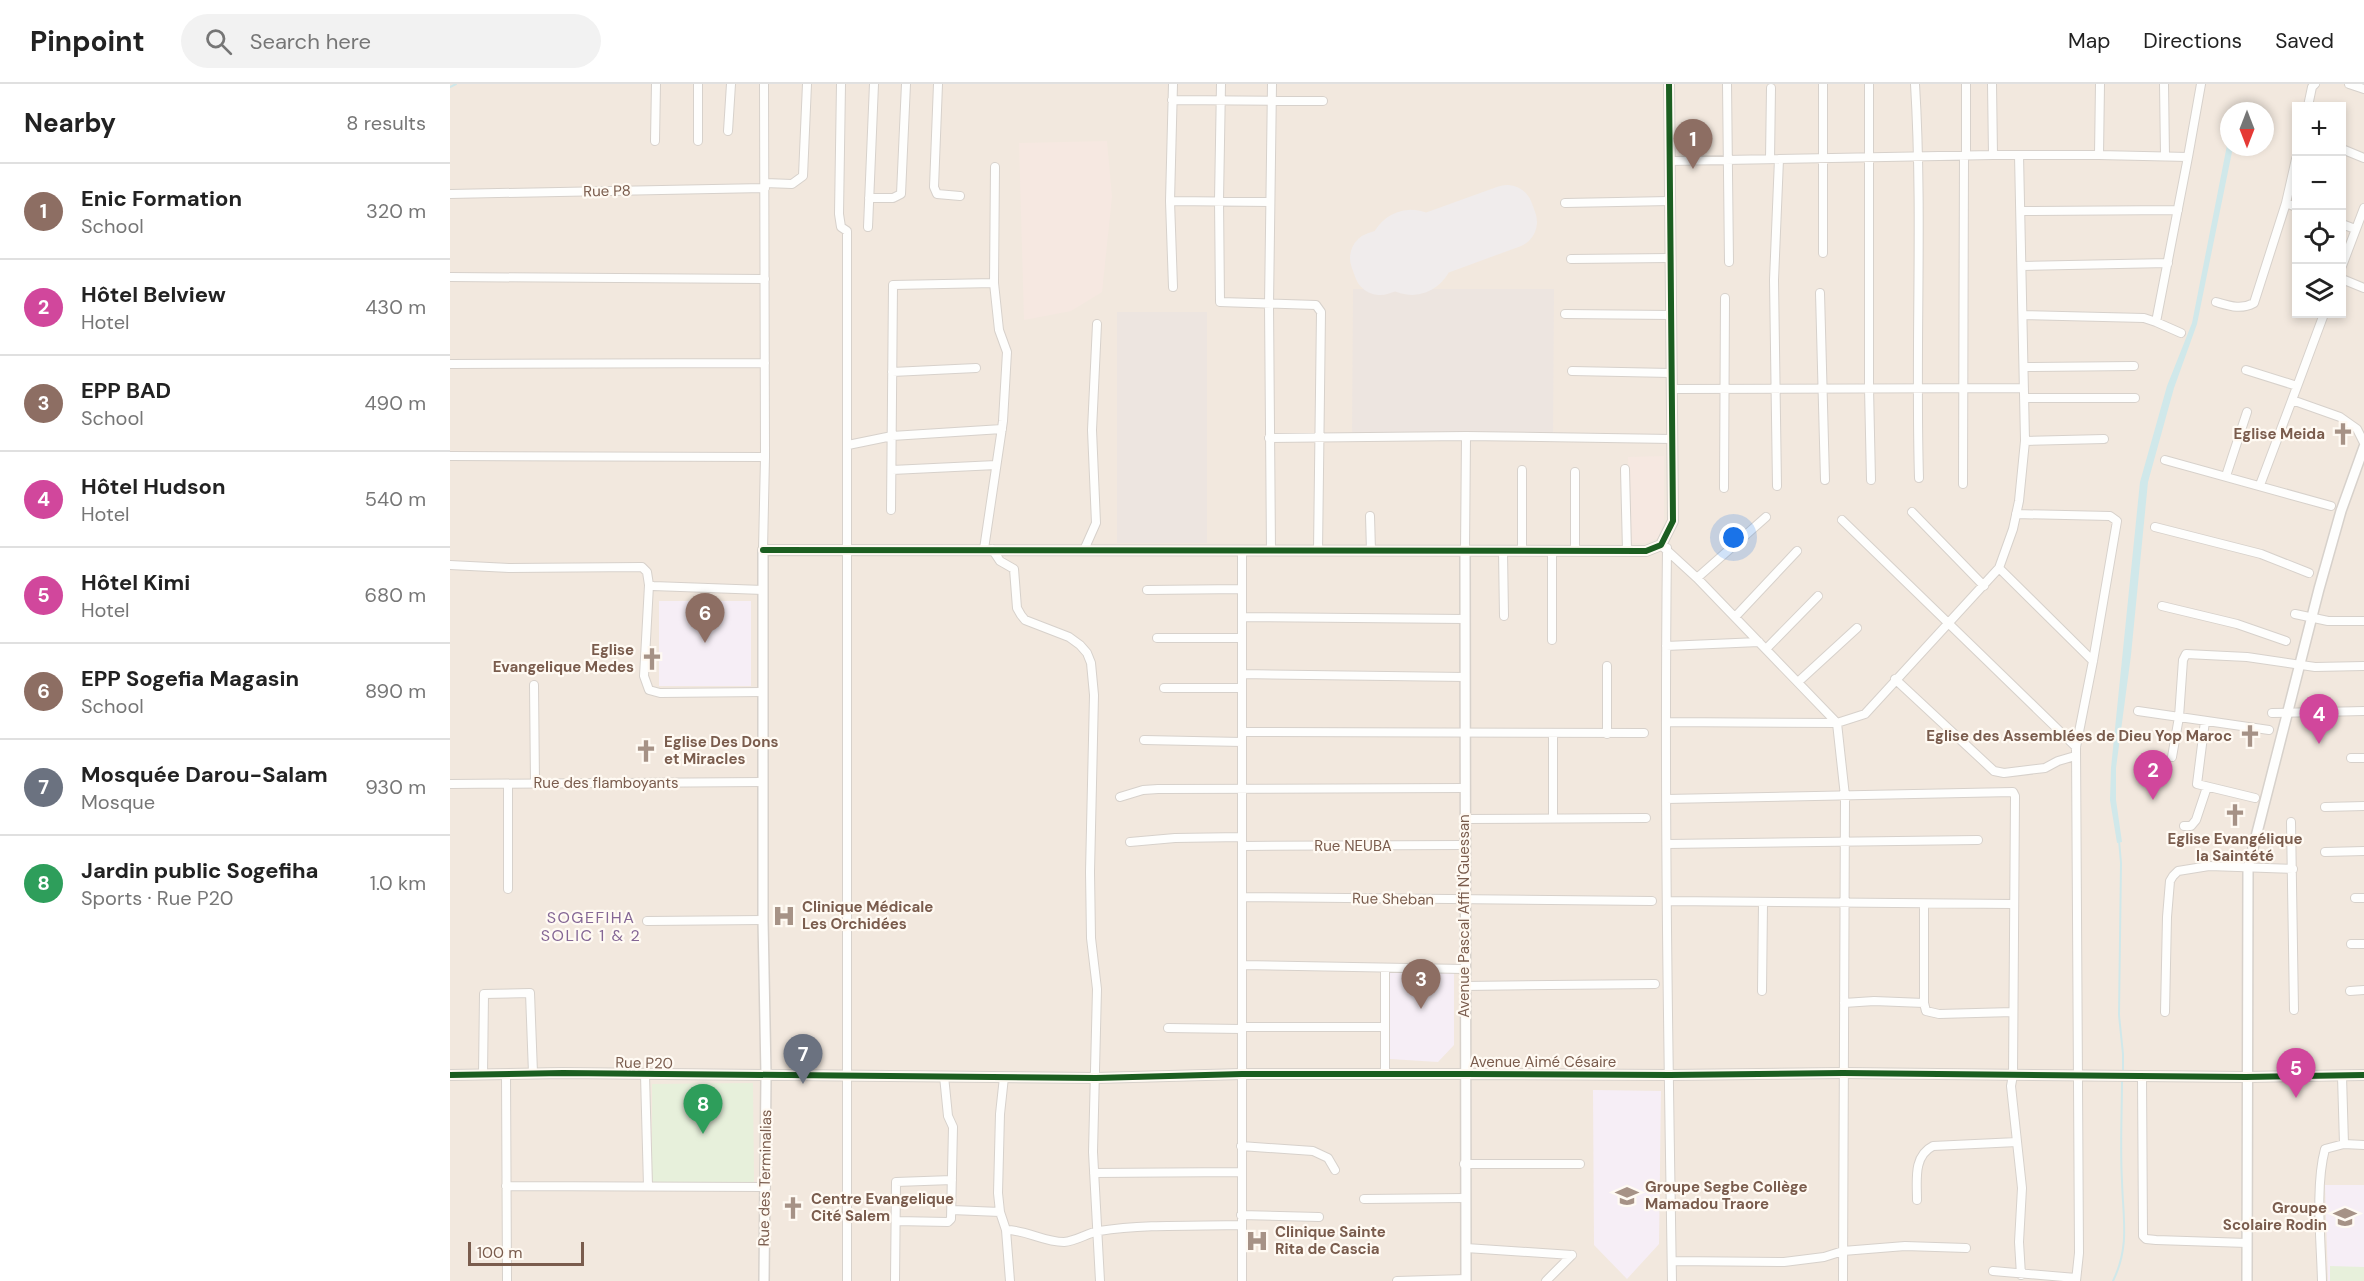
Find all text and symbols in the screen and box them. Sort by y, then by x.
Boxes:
search box [181,14,601,68]
text: Pinpoint [30,23,145,60]
icon: search [202,25,235,58]
text: Search here [250,27,371,56]
text: Map [2068,27,2110,55]
text: Directions [2143,27,2242,55]
text: Saved [2275,27,2334,55]
north arrow [2220,102,2274,156]
map controls [2292,102,2346,318]
button: + [2292,102,2346,156]
text: Nearby [24,106,116,140]
text: 8 results [346,110,426,136]
pin: 1 [1674,120,1712,169]
button: − [2292,156,2346,210]
street label: Rue P8 [583,181,631,201]
text: Enic Formation [81,184,242,213]
text: 1 [40,198,47,224]
text: 320 m [366,198,426,224]
button: locate [2292,210,2346,264]
text: School [81,213,144,239]
button: layers [2292,264,2346,318]
text: Hôtel Belview [81,280,226,309]
text: 2 [38,294,49,320]
text: 430 m [365,294,426,320]
text: Hotel [81,309,129,335]
text: EPP BAD [81,376,171,405]
text: 3 [37,390,50,416]
text: 490 m [364,390,426,416]
text: School [81,405,144,431]
church icon: Eglise Meida [2330,421,2356,447]
place label: Eglise Meida [2234,424,2325,444]
text: Hôtel Hudson [81,472,226,501]
text: 4 [37,486,50,512]
text: 540 m [365,486,426,512]
text: Hotel [81,501,129,527]
your location [1719,523,1748,552]
text: Hôtel Kimi [81,568,190,597]
text: 5 [37,582,50,608]
text: 680 m [364,582,426,608]
pin: 6 [686,594,724,643]
text: Hotel [81,597,129,623]
place label: Eglise Evangelique Medes [493,640,634,677]
church icon: Eglise Evangelique Medes [639,646,665,672]
text: EPP Sogefia Magasin [81,664,299,693]
text: 6 [37,678,50,704]
text: 890 m [365,678,426,704]
text: School [81,693,144,719]
pin: 4 [2300,694,2338,744]
church icon: Eglise des Assemblées de Dieu Yop Maroc [2237,723,2263,749]
place label: Eglise des Assemblées de Dieu Yop Maroc [1926,726,2232,746]
place label: Eglise Des Dons et Miracles [664,732,778,769]
church icon: Eglise Des Dons et Miracles [633,738,659,764]
pin: 2 [2134,750,2172,800]
text: Mosquée Darou-Salam [81,760,328,789]
street label: Rue des flamboyants [533,773,679,793]
text: 7 [38,774,49,800]
text: 930 m [365,774,426,800]
text: Mosque [81,789,155,815]
church icon: Eglise Evangélique la Saintété [2222,802,2248,828]
street label: Avenue Pascal Affi N'Guessan [1454,814,1474,1018]
place label: Eglise Evangélique la Saintété [2167,829,2303,866]
street label: Rue NEUBA [1314,836,1392,856]
text: Jardin public Sogefiha [81,856,318,885]
text: 8 [37,870,50,896]
text: 1.0 km [370,870,426,896]
text: Sports · Rue P20 [81,885,233,911]
street label: Rue Sheban [1352,888,1434,910]
place label: Clinique Médicale Les Orchidées [802,897,933,934]
hospital icon: Clinique Médicale Les Orchidées [771,903,797,929]
district label: SOGEFIHA SOLIC 1 & 2 [541,907,641,946]
pin: 3 [1402,960,1440,1009]
pin: 7 [784,1034,822,1084]
pin: 5 [2276,1048,2316,1098]
street label: Avenue Aimé Césaire [1470,1052,1616,1072]
street label: Rue P20 [615,1053,673,1073]
pin: 8 [684,1084,722,1134]
street label: Rue des Terminalias [754,1109,776,1247]
place label: Groupe Segbe Collège Mamadou Traore [1645,1177,1807,1214]
school or university icon: Groupe Segbe Collège Mamadou Traore [1614,1183,1640,1209]
place label: Centre Evangelique Cité Salem [811,1189,954,1226]
church icon: Centre Evangelique Cité Salem [780,1195,806,1221]
place label: Groupe Scolaire Rodin [2223,1198,2327,1235]
school or university icon: Groupe Scolaire Rodin [2332,1204,2358,1230]
place label: Clinique Sainte Rita de Cascia [1275,1222,1386,1259]
hospital icon: Clinique Sainte Rita de Cascia [1244,1228,1270,1254]
scale bar [468,1239,584,1266]
text: 100 m [477,1242,522,1263]

